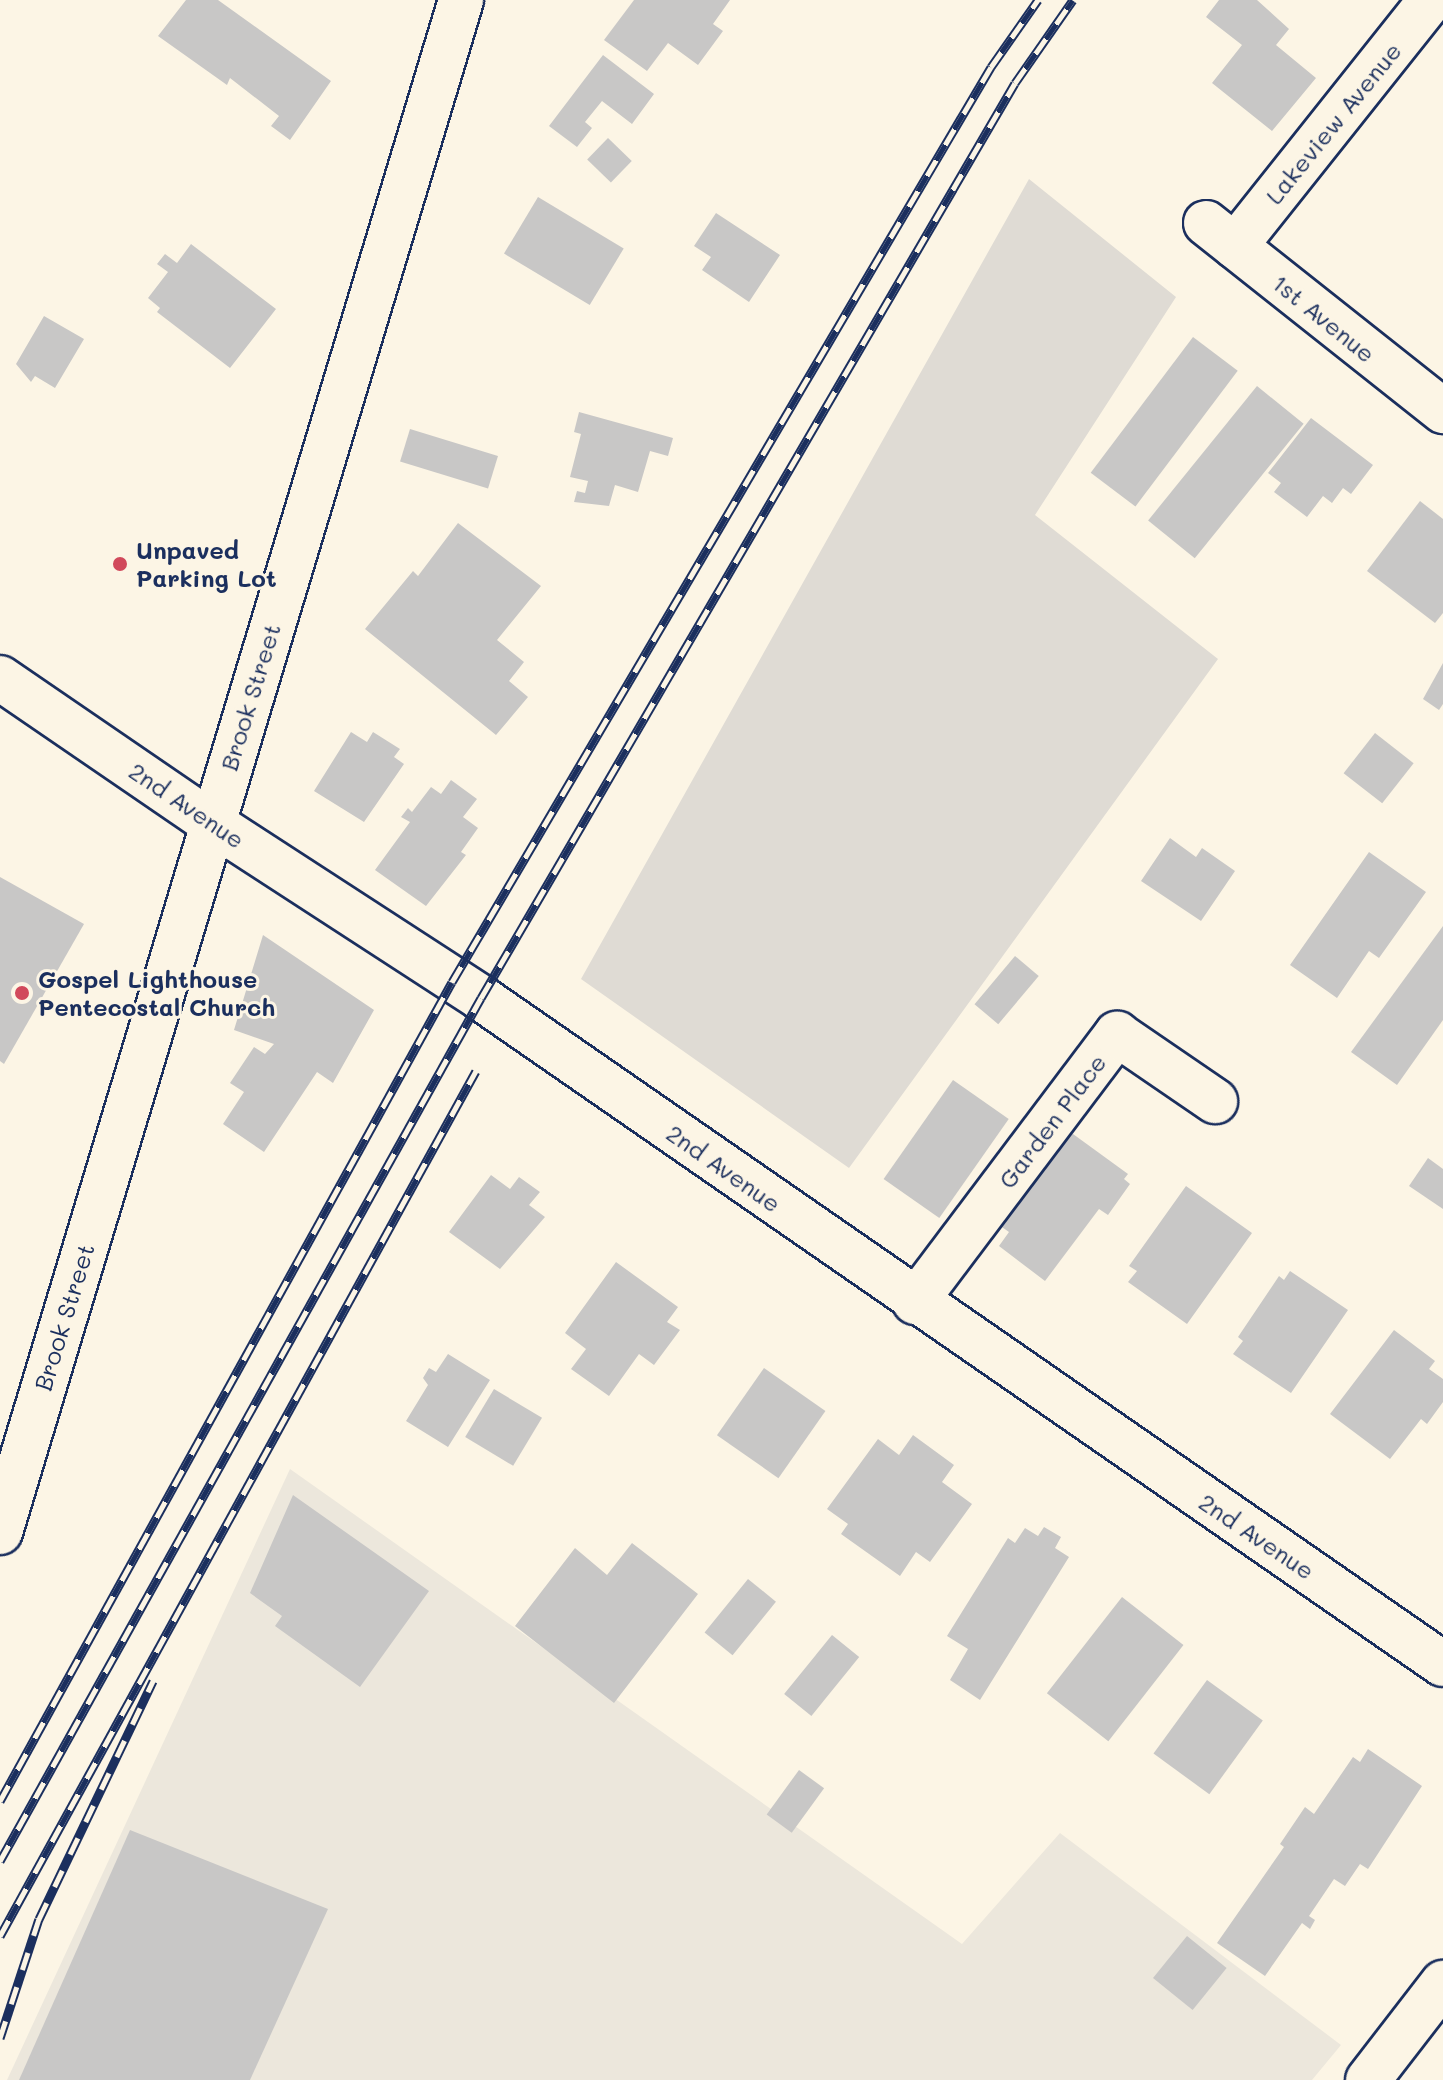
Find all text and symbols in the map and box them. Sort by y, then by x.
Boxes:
street label: Lakeview Avenue [1259,36,1407,210]
street label: 1st Avenue [1267,268,1381,368]
place label: Unpaved Parking Lot [136,536,277,592]
marker: Unpaved Parking Lot [111,555,129,573]
street label: Brook Street [214,620,286,774]
street label: 2nd Avenue [124,756,250,854]
place label: Gospel Lighthouse Pentecostal Church [38,965,275,1021]
marker: Gospel Lighthouse Pentecostal Church [13,984,31,1002]
street label: Garden Place [992,1048,1112,1194]
street label: 2nd Avenue [661,1118,787,1218]
street label: Brook Street [28,1240,100,1394]
street label: 2nd Avenue [1194,1487,1320,1585]

